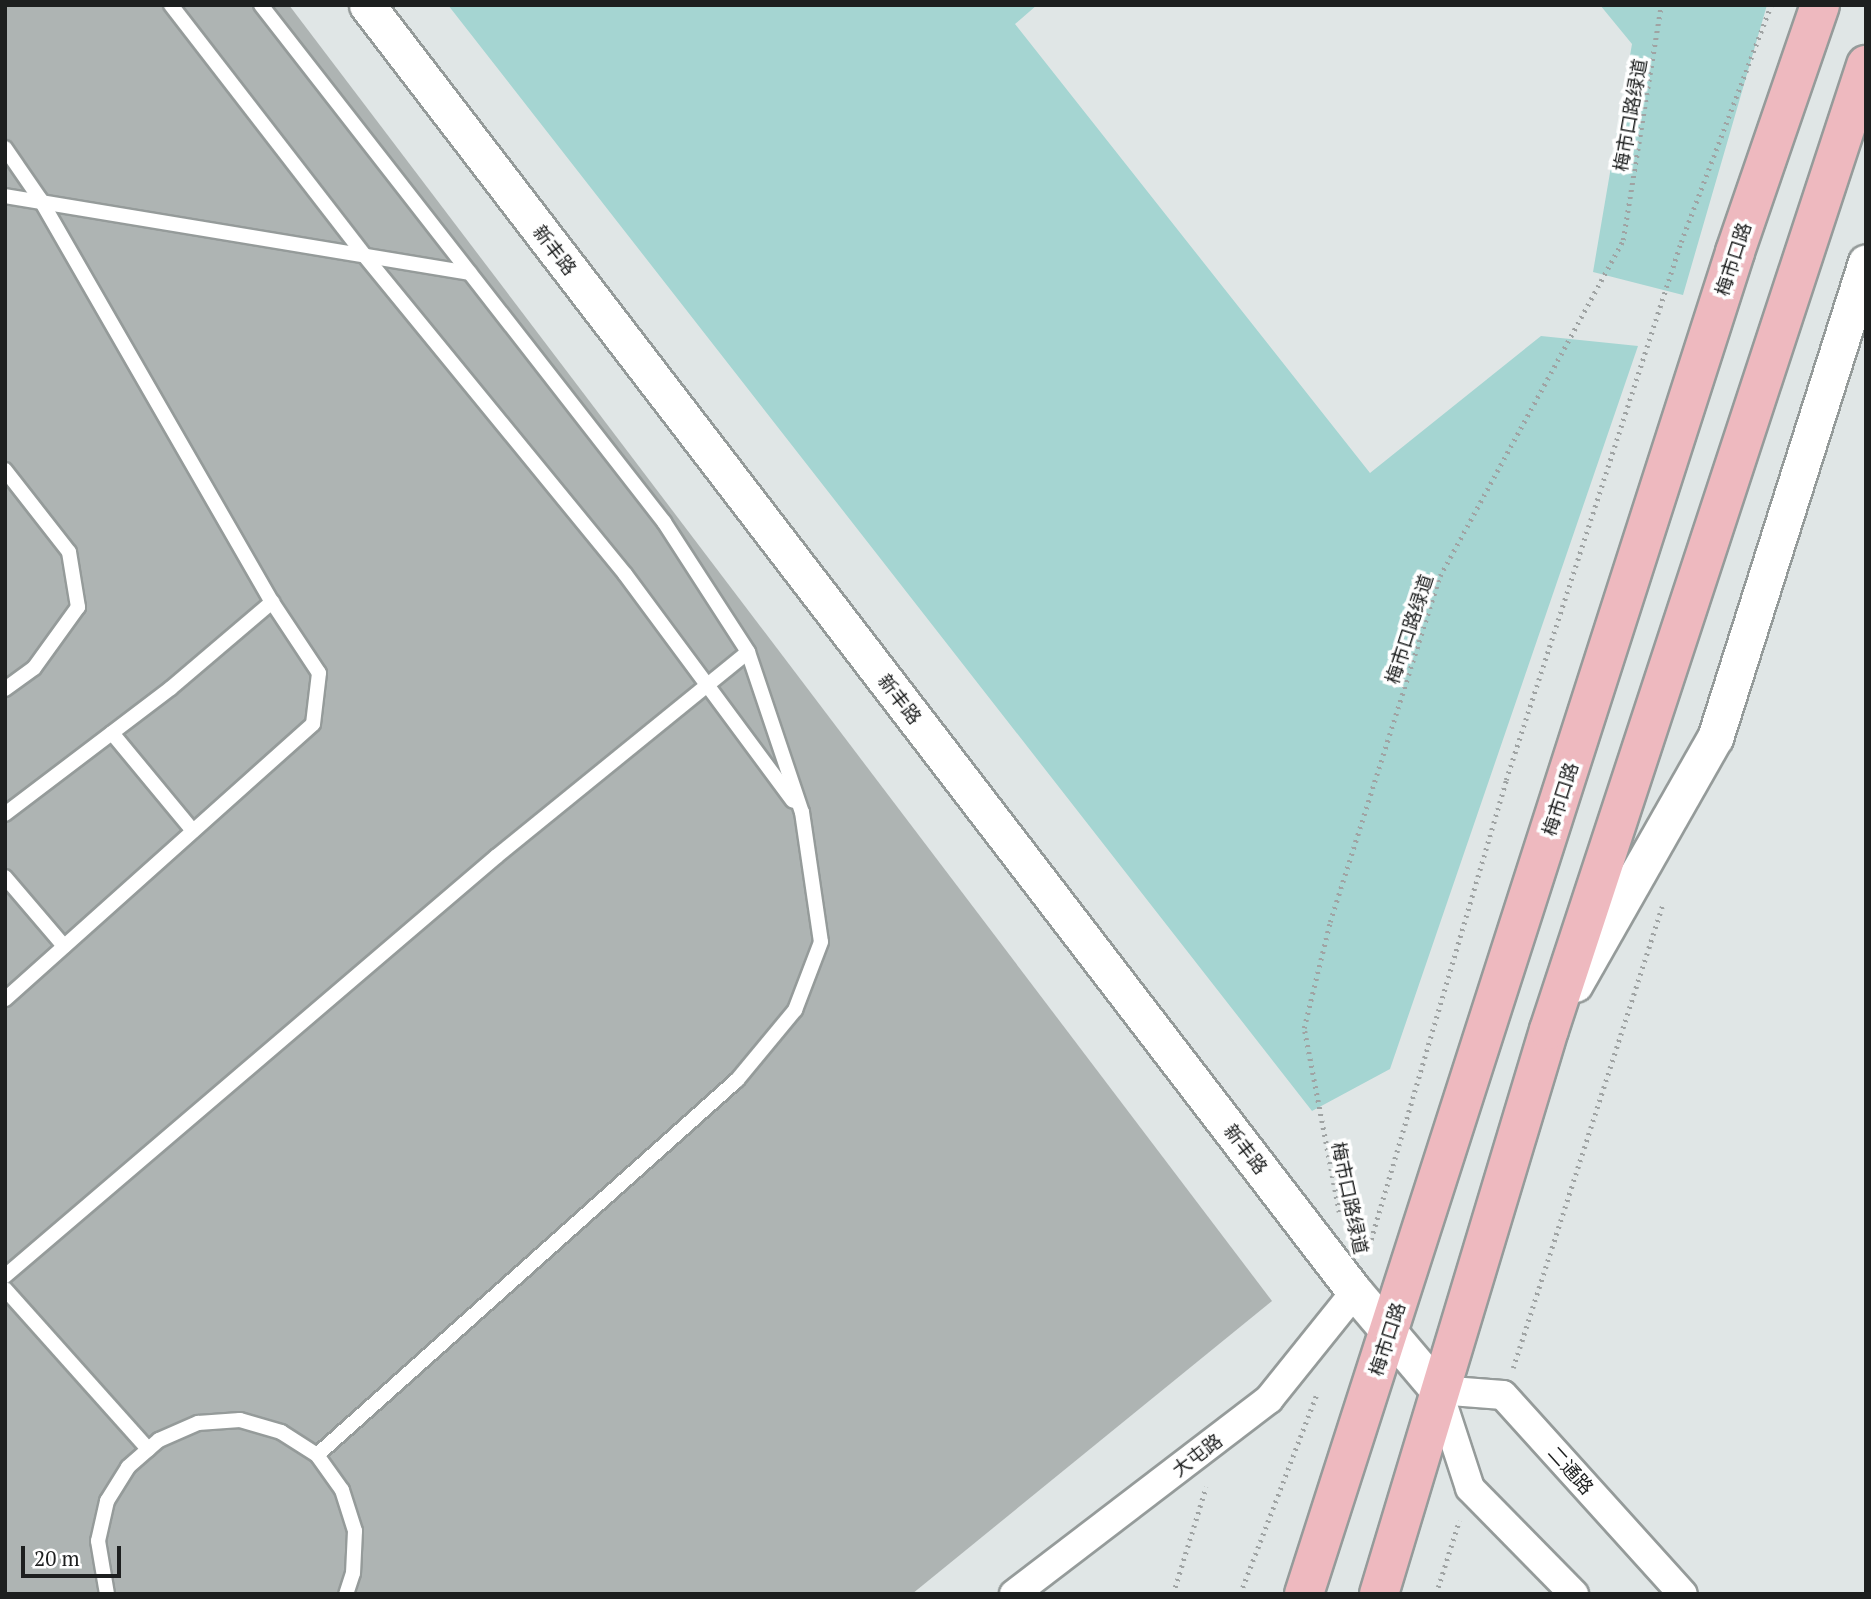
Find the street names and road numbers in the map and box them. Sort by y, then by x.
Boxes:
street label: 梅市口路绿道 [1609,57,1651,173]
street label: 梅市口路 [1710,219,1756,299]
street label: 新丰路 [528,221,582,279]
street label: 梅市口路绿道 [1381,571,1437,687]
street label: 新丰路 [873,670,927,728]
street label: 梅市口路 [1537,759,1583,839]
street label: 新丰路 [1219,1120,1273,1178]
street label: 梅市口路绿道 [1327,1140,1373,1256]
street label: 梅市口路 [1364,1299,1410,1379]
street label: 大屯路 [1167,1429,1227,1481]
street label: 二通路 [1543,1441,1599,1499]

